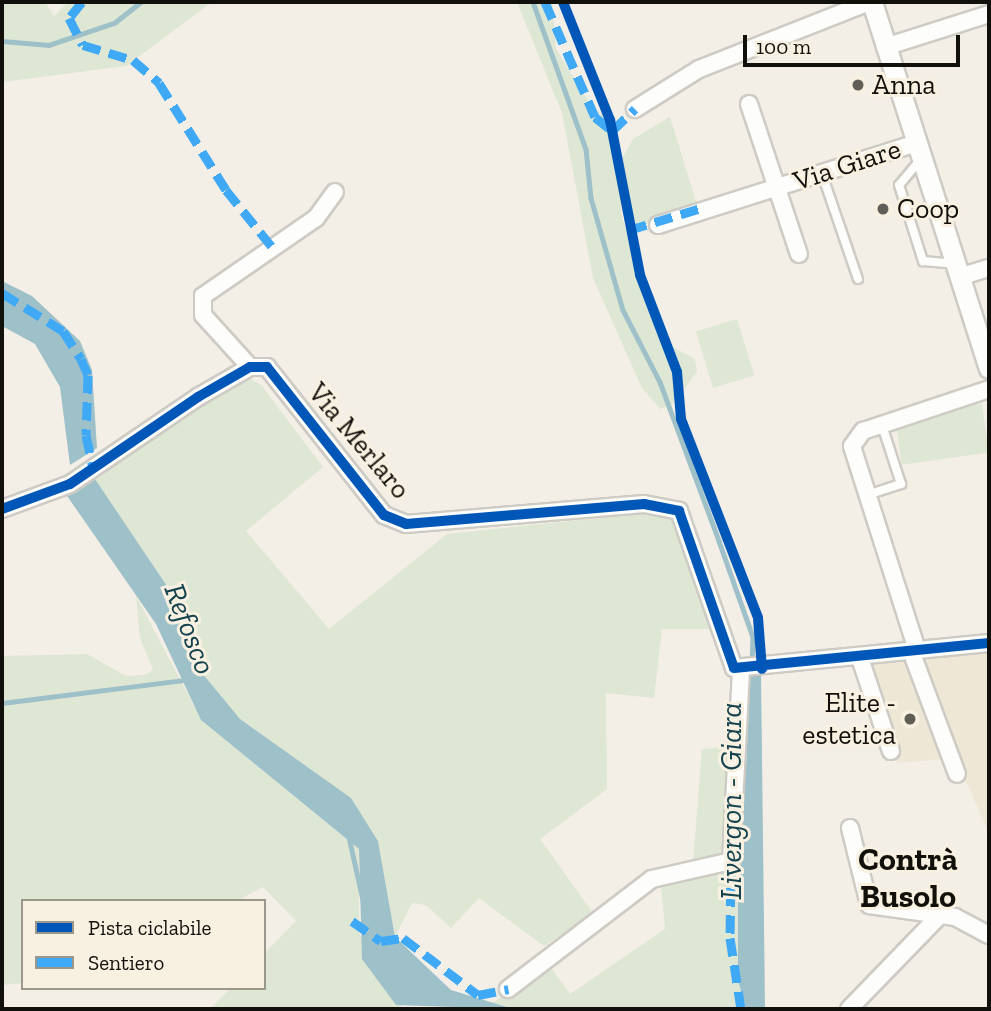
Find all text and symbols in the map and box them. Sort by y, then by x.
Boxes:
scale bar [746,21,963,65]
text: 100 m [756,34,811,59]
place label: Anna [872,68,936,102]
marker: Anna [850,77,866,93]
street label: Via Giare [789,132,905,198]
place label: Coop [897,192,959,226]
marker: Coop [875,201,891,217]
street label: Via Merlaro [301,376,417,506]
water label: Refosco [156,579,224,679]
place label: Elite - estetica [802,686,896,752]
water label: Livergon - Giara [713,702,749,900]
marker: Elite - estetica [902,711,918,727]
district label: Contrà Busolo [858,841,958,916]
legend [21,899,266,990]
text: Pista ciclabile [88,915,211,940]
text: Sentiero [88,950,164,975]

